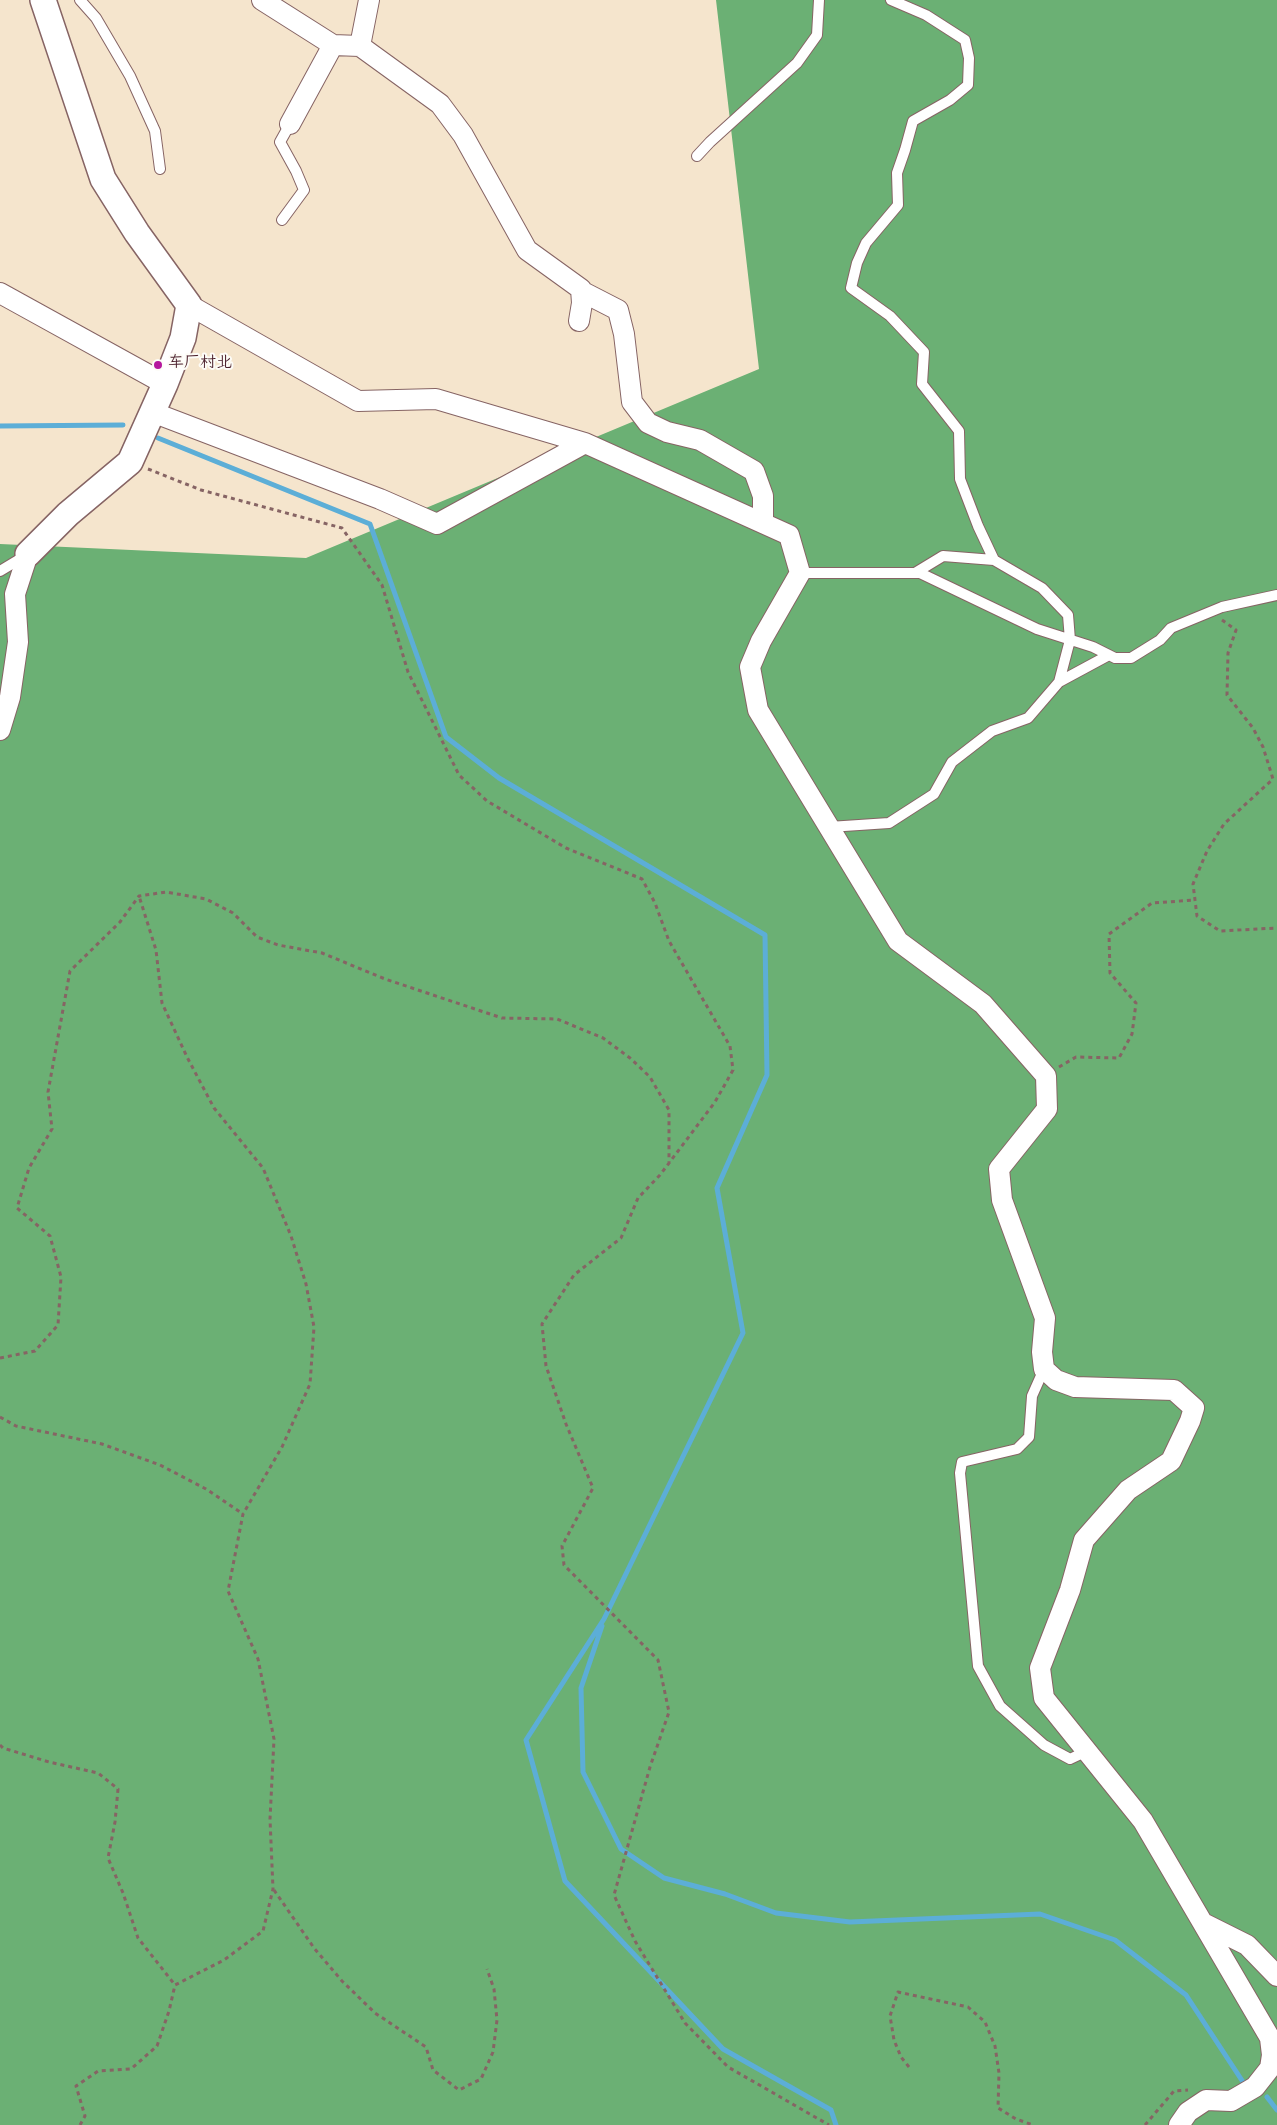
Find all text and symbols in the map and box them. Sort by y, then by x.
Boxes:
place label: 车厂村北 [168,355,232,375]
marker: 车厂村北 [152,359,164,371]

